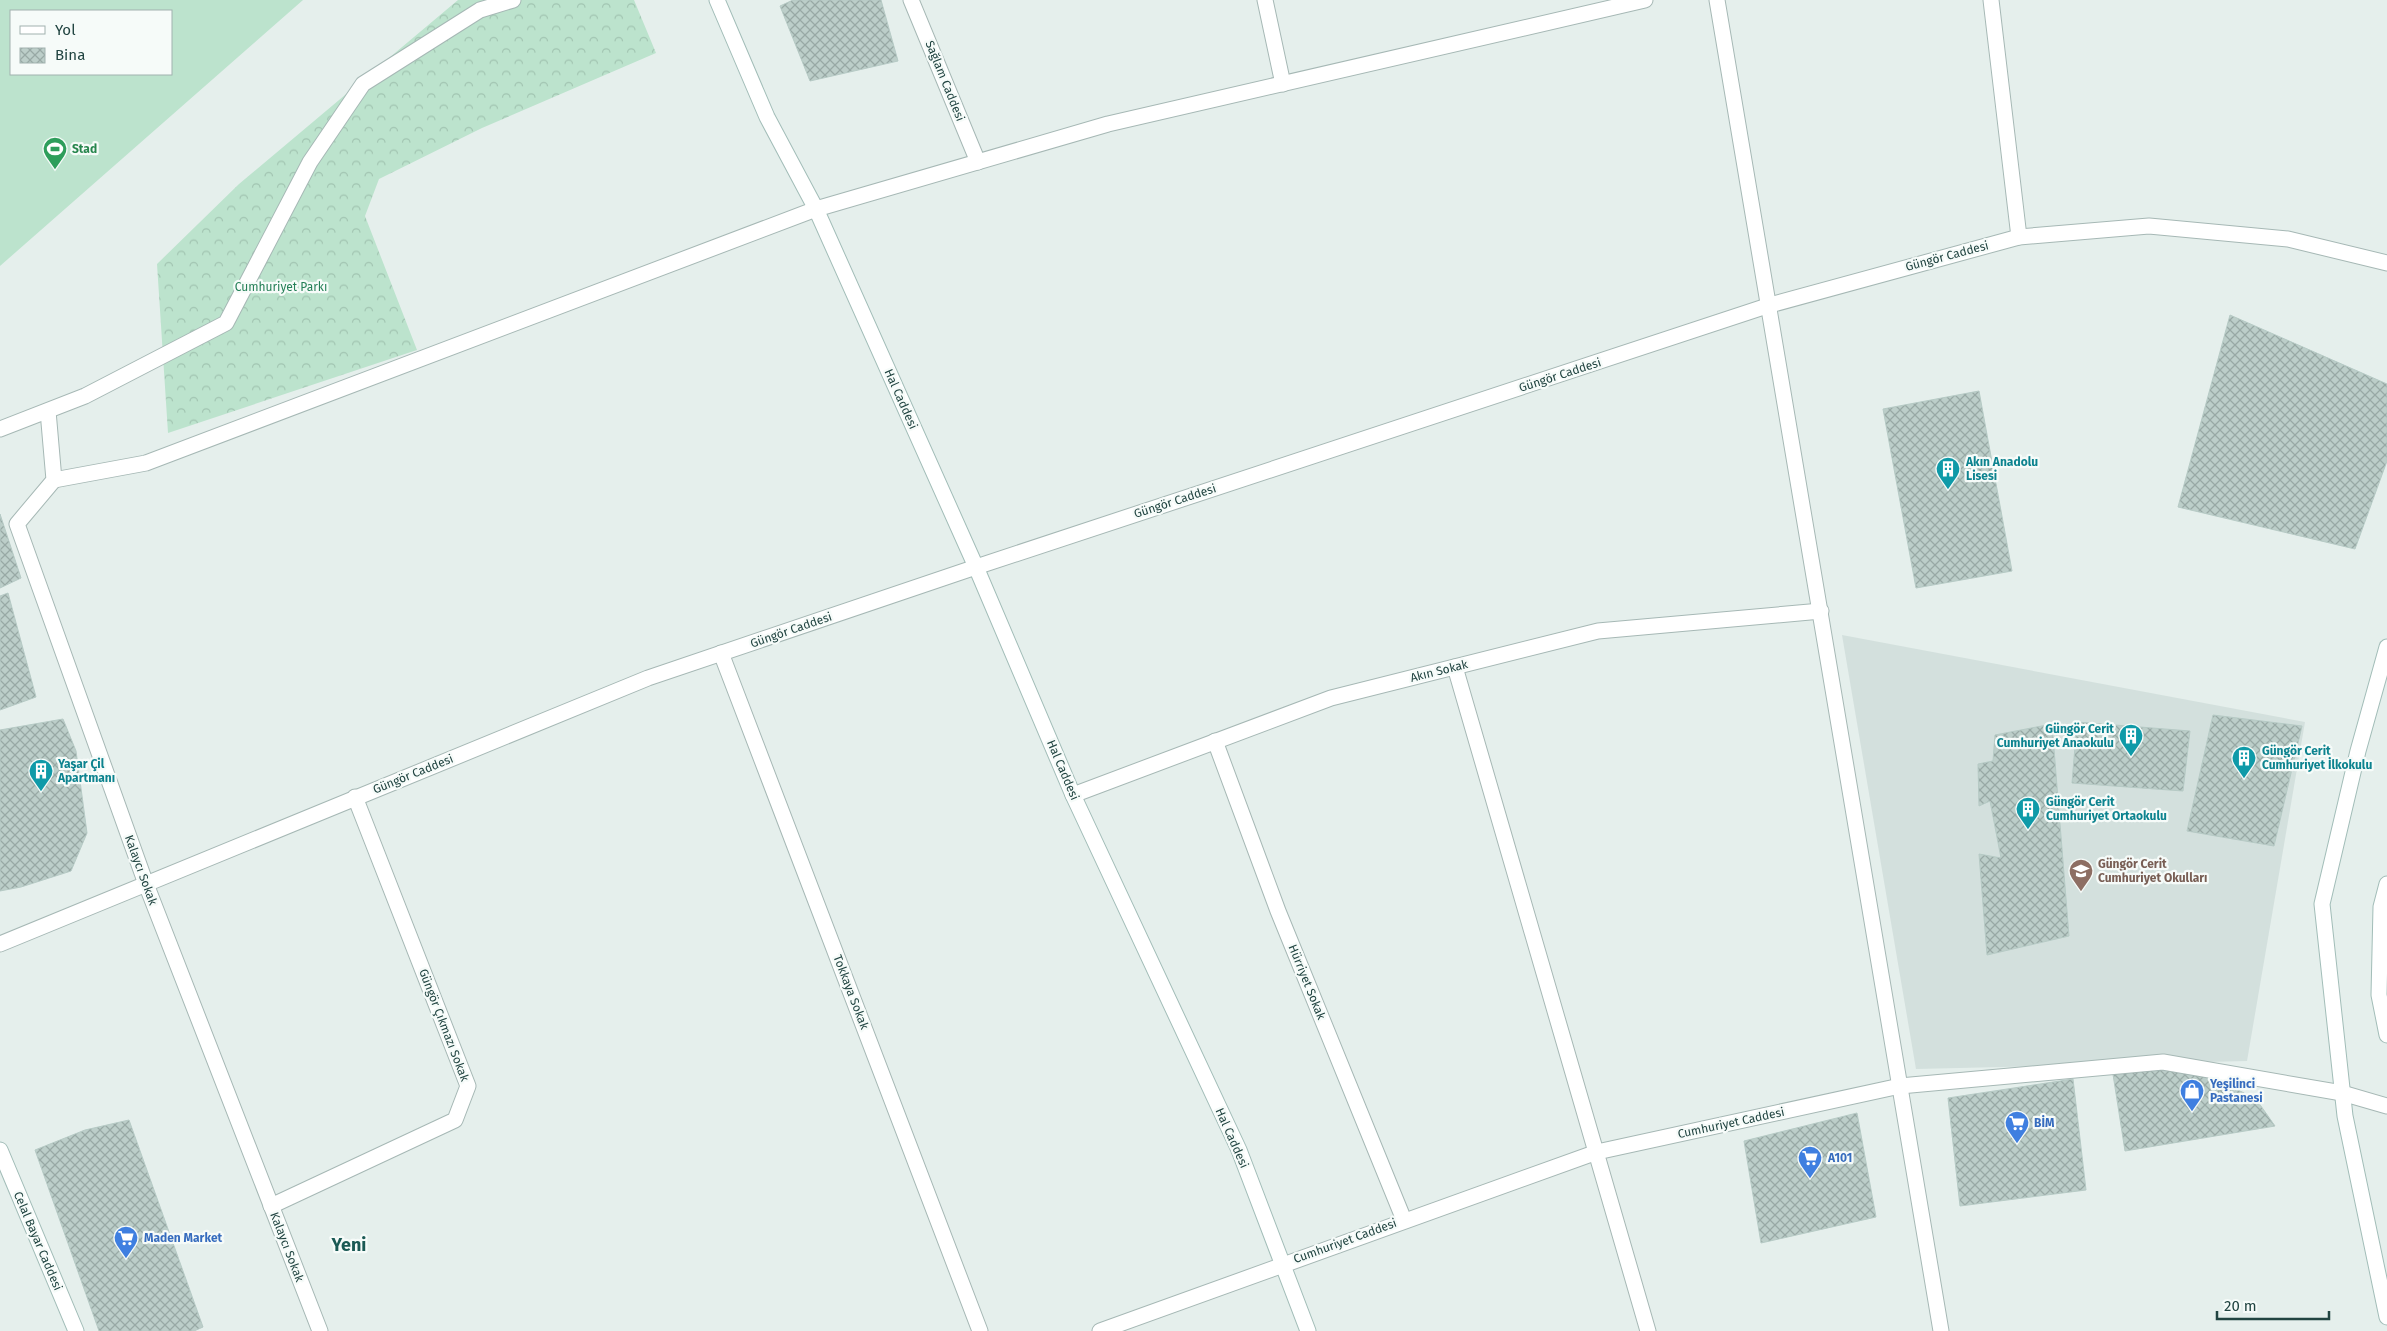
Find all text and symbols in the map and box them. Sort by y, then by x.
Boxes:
legend [10,10,172,75]
text: Yol [55,21,76,39]
street label: Sağlam Caddesi [922,39,968,123]
text: Bina [55,46,85,64]
sports icon: Stad [42,136,68,170]
place label: Stad [72,142,97,156]
street label: Güngör Caddesi [1904,238,1990,274]
park label: Cumhuriyet Parkı [235,280,327,294]
street label: Güngör Caddesi [1517,355,1603,395]
street label: Hal Caddesi [882,367,920,431]
place label: Akın Anadolu Lisesi [1965,455,2038,483]
building icon: Akın Anadolu Lisesi [1935,456,1961,490]
street label: Güngör Caddesi [1132,481,1218,521]
street label: Güngör Caddesi [748,609,834,651]
street label: Akın Sokak [1409,657,1470,685]
place label: Güngör Cerit Cumhuriyet Anaokulu [1997,722,2114,750]
building icon: Güngör Cerit Cumhuriyet Anaokulu [2118,723,2144,757]
street label: Hal Caddesi [1044,738,1082,802]
place label: Güngör Cerit Cumhuriyet İlkokulu [2262,744,2372,772]
building icon: Güngör Cerit Cumhuriyet İlkokulu [2231,745,2257,779]
street label: Güngör Caddesi [371,752,455,796]
place label: Yaşar Çil Apartmanı [57,757,115,785]
building icon: Yaşar Çil Apartmanı [28,758,54,792]
place label: Güngör Cerit Cumhuriyet Ortaokulu [2046,795,2167,823]
building icon: Güngör Cerit Cumhuriyet Ortaokulu [2015,796,2041,830]
street label: Kalaycı Sokak [122,833,160,908]
place label: Güngör Cerit Cumhuriyet Okulları [2098,857,2207,885]
school or university icon: Güngör Cerit Cumhuriyet Okulları [2068,858,2094,892]
street label: Hürriyet Sokak [1286,942,1329,1022]
street label: Tokkaya Sokak [830,953,872,1032]
street label: Güngör Çıkmazı Sokak [416,967,472,1084]
place label: Yeşilinci Pastanesi [2209,1077,2263,1105]
shop icon: Yeşilinci Pastanesi [2179,1078,2205,1112]
street label: Cumhuriyet Caddesi [1676,1105,1786,1141]
street label: Hal Caddesi [1213,1106,1251,1170]
supermarket icon: BİM [2004,1110,2030,1144]
place label: BİM [2034,1115,2055,1130]
supermarket icon: A101 [1797,1145,1823,1179]
place label: A101 [1827,1151,1852,1165]
street label: Celal Bayar Caddesi [11,1189,65,1293]
street label: Kalaycı Sokak [267,1210,307,1285]
street label: Cumhuriyet Caddesi [1292,1216,1398,1266]
supermarket icon: Maden Market [113,1225,139,1259]
place label: Maden Market [144,1231,223,1245]
district label: Yeni [331,1234,366,1256]
scale bar [2217,1288,2330,1320]
text: 20 m [2224,1297,2257,1315]

